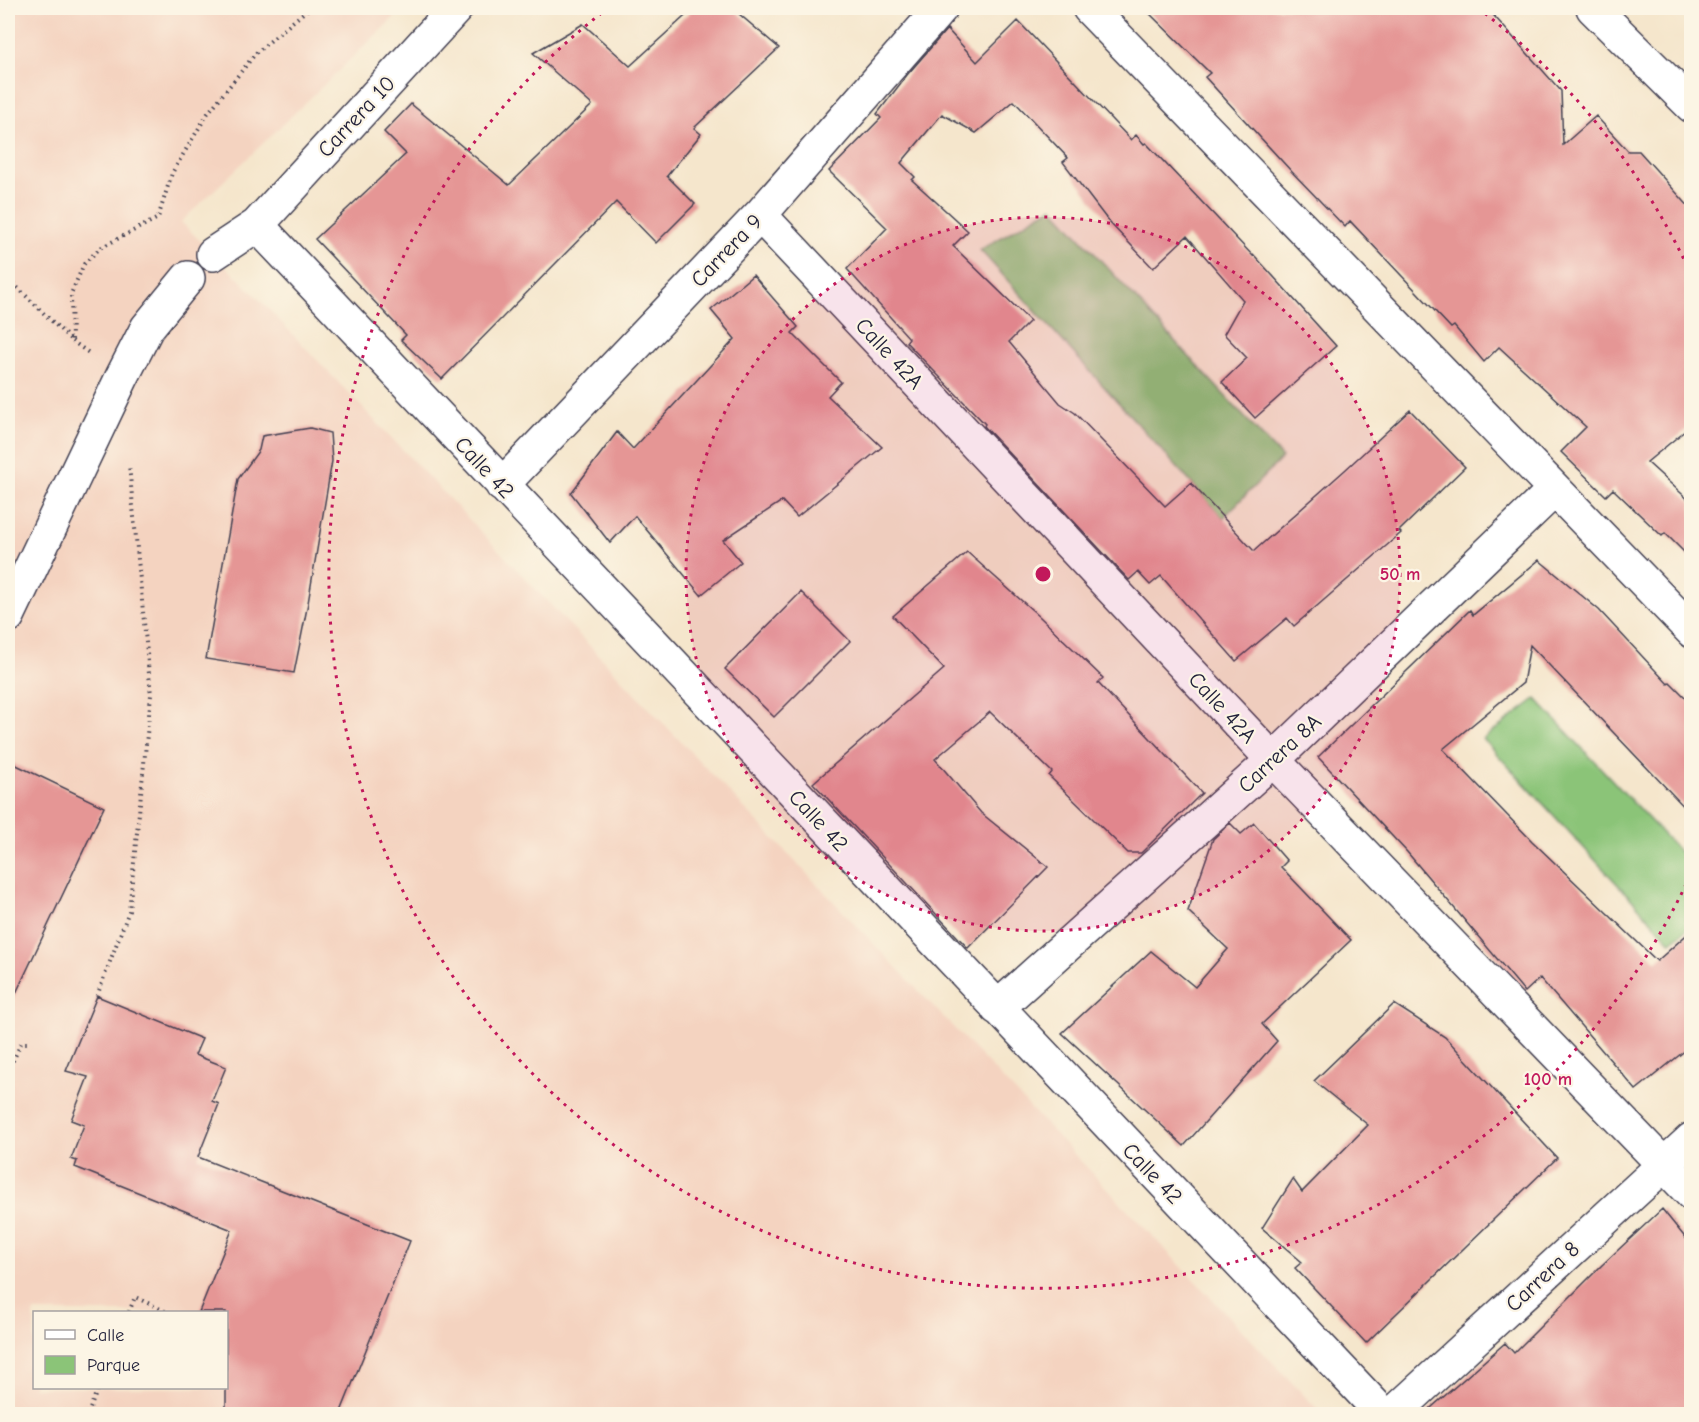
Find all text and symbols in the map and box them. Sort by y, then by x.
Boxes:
street label: Carrera 10 [312,70,401,163]
street label: Carrera 9 [686,209,768,293]
street label: Calle 42A [850,313,929,395]
street label: Calle 42 [449,431,519,504]
centre of rings [1033,564,1053,584]
text: 50 m [1380,564,1420,585]
street label: Calle 42A [1183,667,1262,749]
street label: Carrera 8A [1233,709,1327,799]
street label: Calle 42 [783,784,853,857]
text: 100 m [1524,1069,1572,1090]
street label: Calle 42 [1117,1138,1188,1210]
street label: Carrera 8 [1500,1236,1585,1317]
legend [33,1311,228,1389]
text: Calle [87,1325,124,1346]
text: Parque [87,1355,140,1376]

